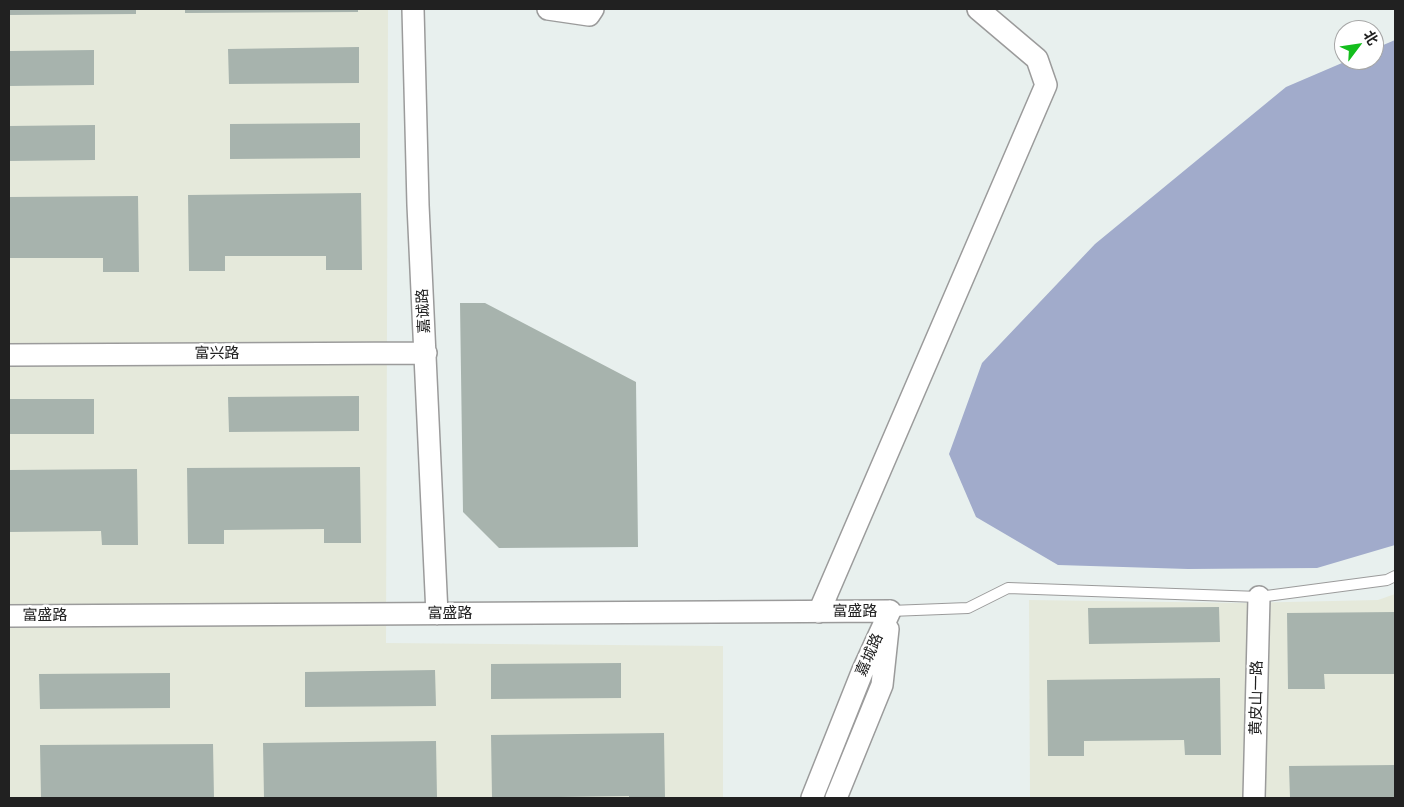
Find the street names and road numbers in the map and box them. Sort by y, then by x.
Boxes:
street label: 嘉诚路 [414,288,434,334]
street label: 富兴路 [195,345,239,363]
street label: 富盛路 [833,603,877,621]
street label: 富盛路 [428,605,472,623]
street label: 富盛路 [23,607,67,625]
street label: 嘉城路 [853,631,887,679]
street label: 黄皮山一路 [1247,660,1267,736]

